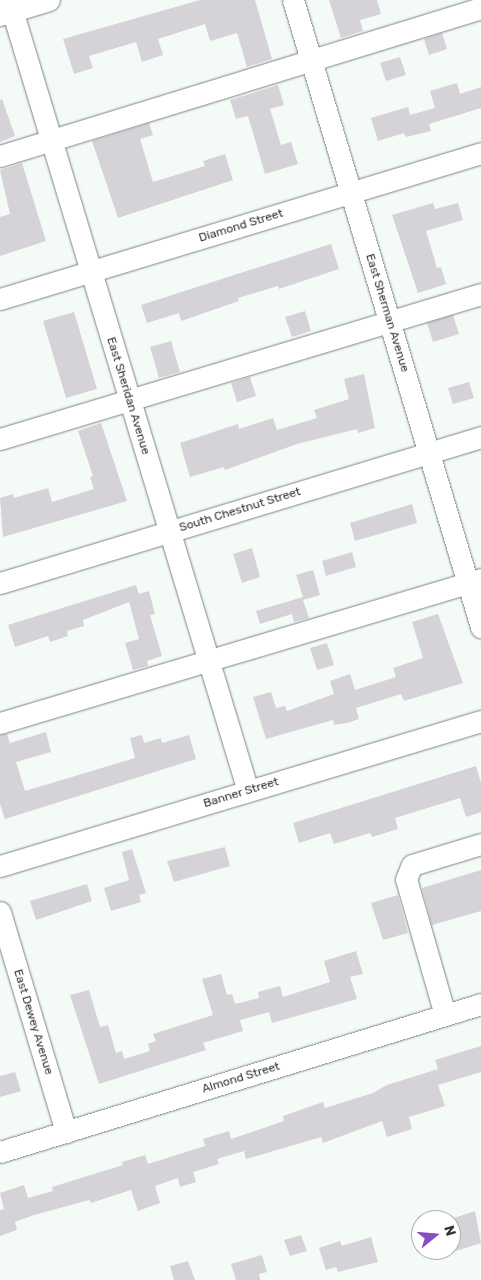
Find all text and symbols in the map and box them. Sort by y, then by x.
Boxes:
street label: Diamond Street [197,206,285,246]
street label: East Sherman Avenue [362,252,412,374]
street label: East Sheridan Avenue [103,335,153,457]
street label: South Chestnut Street [178,485,302,535]
street label: Banner Street [202,775,280,811]
street label: East Dewey Avenue [10,967,56,1077]
street label: Almond Street [200,1059,282,1097]
north arrow [411,1210,461,1260]
text: N [440,1223,459,1238]

